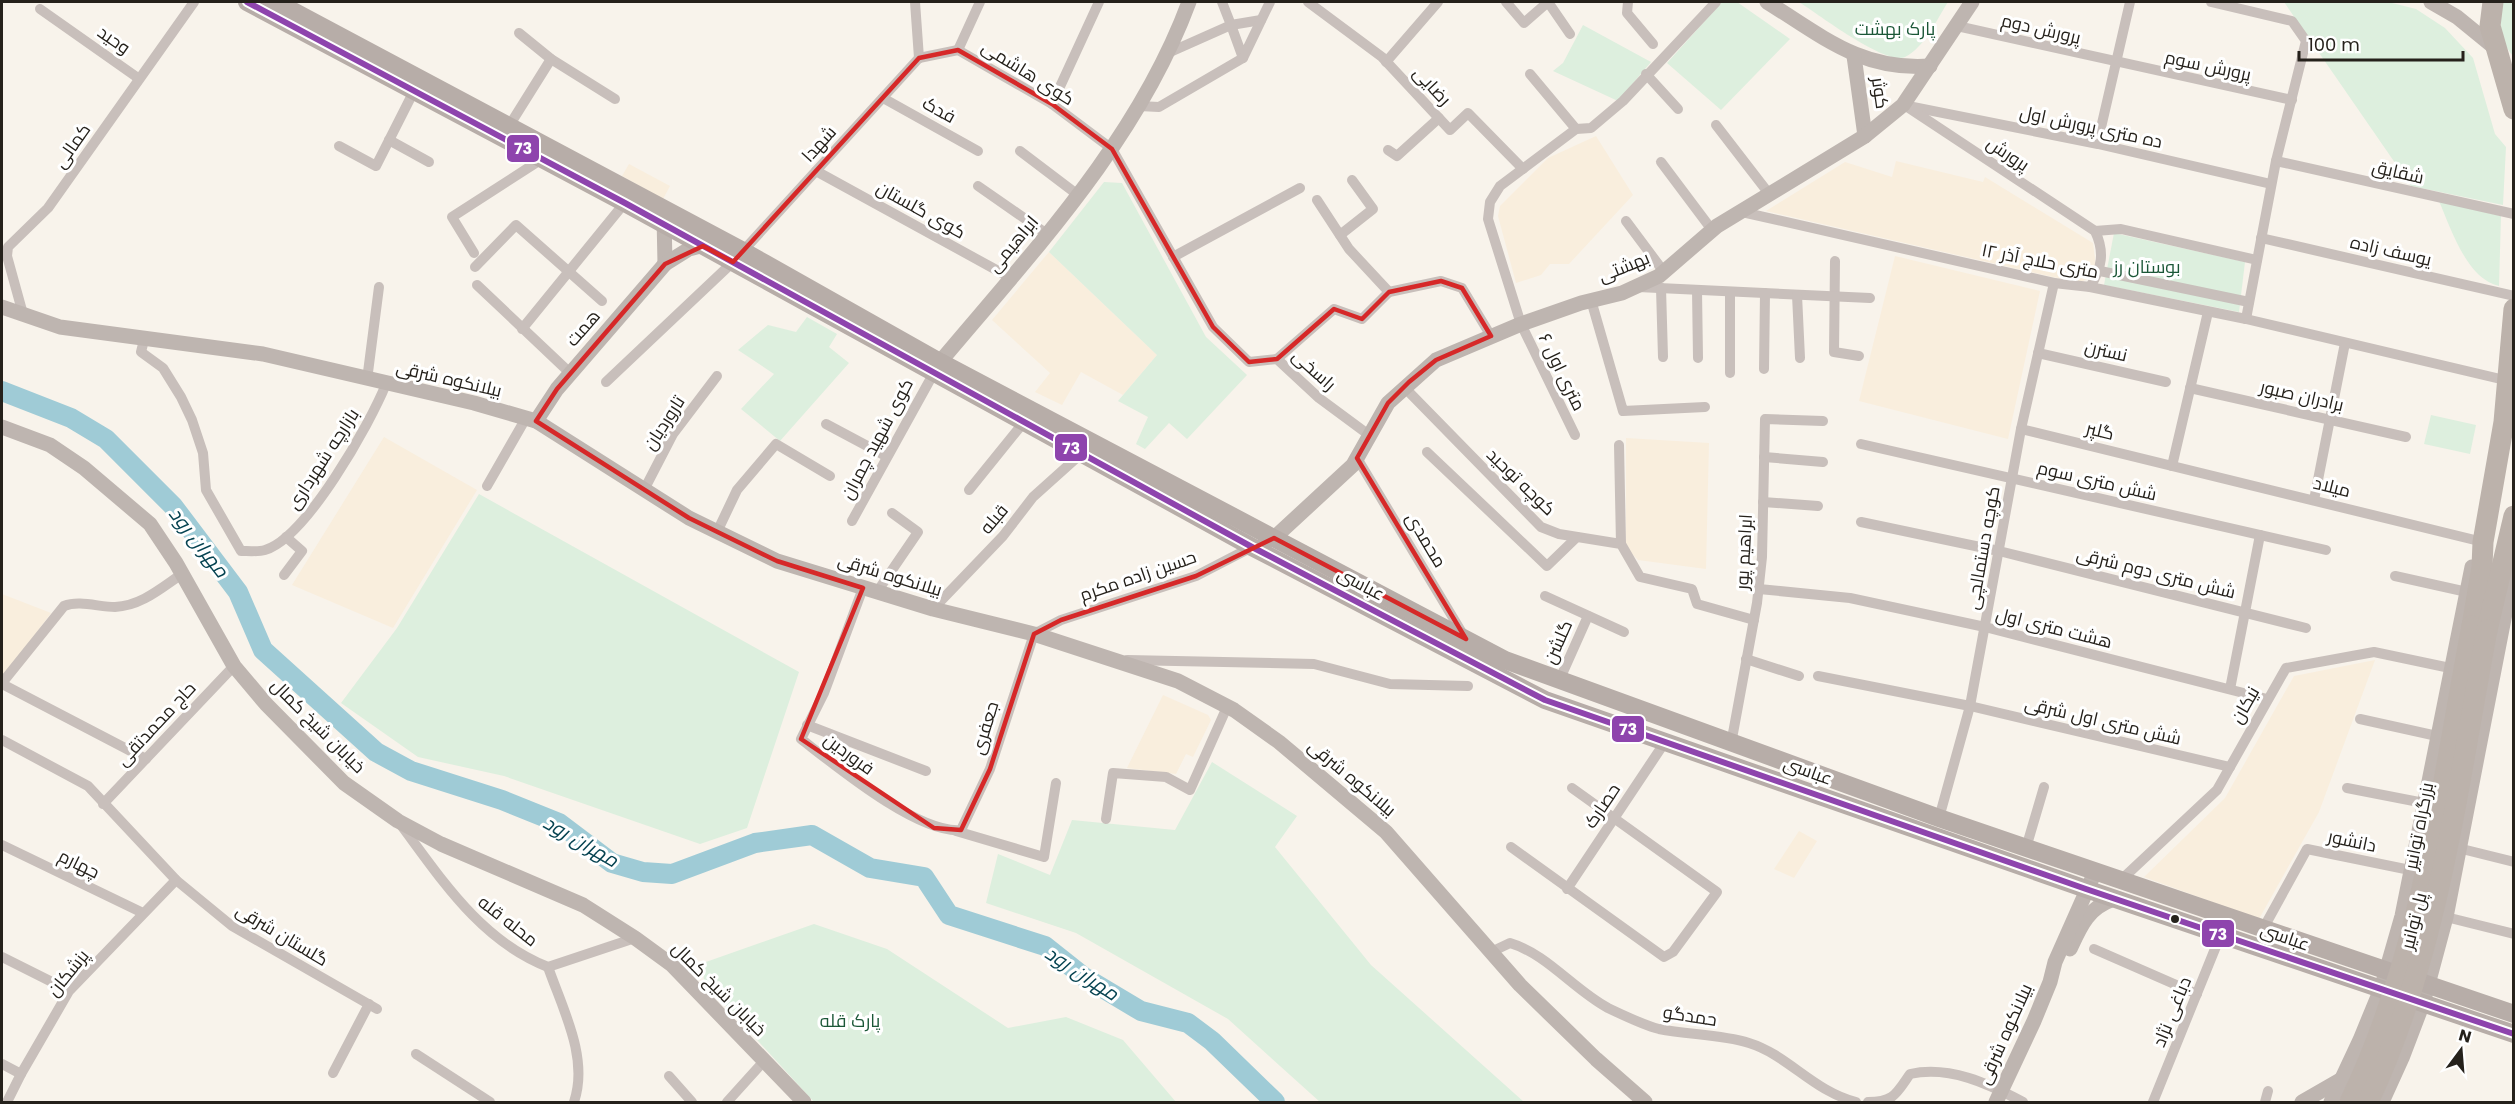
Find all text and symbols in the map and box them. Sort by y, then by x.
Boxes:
street label: پرورش دوم [1999,7,2084,50]
park label: پارک بهشت [1855,16,1936,41]
street label: وحید [93,19,136,60]
scale bar [2299,24,2462,62]
text: 100 m [2308,32,2360,57]
street label: کوی هاشمی [977,34,1079,111]
street label: پرورش سوم [2163,44,2254,87]
street label: رضایی [1408,60,1457,111]
street label: کوثر [1866,74,1895,110]
street label: فدک [918,90,960,129]
street label: ده متری پرورش اول [2017,99,2165,154]
street label: کمالی [47,118,96,173]
street label: شهدا [796,120,842,167]
street label: پرورش [1982,130,2035,177]
line badge: 73 [506,134,540,163]
text: 73 [514,137,532,160]
street label: شقایق [2370,153,2427,190]
street label: کوی گلستان [872,175,970,244]
street label: ابراهیمی [981,210,1044,278]
street label: یوسف زاده [2348,229,2434,272]
street label: ۱۲ متری حلاج آذر [1979,237,2101,284]
street label: بهشتی [1594,245,1653,288]
park label: بوستان رز [2113,254,2180,279]
street label: همت [560,304,606,351]
street label: ۶ متری اول [1533,329,1592,415]
street label: نسترن [2082,334,2130,368]
street label: راسخی [1287,343,1342,396]
street label: بیلانکوه شرقی [394,354,504,403]
street label: کوی شهید چمران [834,374,919,504]
street label: برادران صبور [2257,374,2346,417]
street label: تاروردیان [637,391,691,455]
street label: بازارچه شهرداری [280,403,365,514]
street label: گلپر [2082,415,2117,446]
line badge: 73 [1054,433,1088,462]
text: 73 [1062,437,1080,460]
street label: کوچه توحید [1481,442,1561,521]
street label: شش متری سوم [2035,455,2159,506]
street label: میلاد [2311,470,2353,503]
street label: کوچه دستمالچی [1959,484,2006,612]
street label: قبله [974,498,1014,539]
water label: مهران رود [163,501,236,584]
street label: محمدی [1400,507,1453,572]
street label: ابراهیم پور [1729,513,1758,592]
street label: شش متری دوم شرقی [2074,541,2238,604]
street label: حسین زاده مکرم [1076,544,1199,607]
street label: بیلانکوه شرقی [835,547,945,602]
street label: عباسى [1333,561,1389,606]
street label: هشت متری اول [1993,601,2115,654]
street label: گلشن [1537,616,1578,668]
street label: خیابان شیخ کمال [265,673,371,779]
street label: حاج محمدتقی [110,676,201,771]
street label: نیکان [2224,682,2265,728]
street label: شش متری اول شرقی [2022,690,2184,751]
street label: جعفری [965,698,1004,758]
line badge: 73 [1611,715,1645,743]
text: 73 [1619,718,1637,741]
street label: فروردین [819,727,880,780]
street label: بیلانکوه شرقی [1303,733,1402,822]
street label: عباسى [1780,750,1836,791]
street label: حصارک [1577,778,1626,833]
street label: بزرگراه توانیر [2398,780,2439,873]
water label: مهران رود [538,808,625,874]
street label: دانشور [2325,823,2379,858]
street label: چهارم [54,843,104,884]
street label: محله قله [473,889,544,952]
street label: پل توانیر [2394,890,2433,953]
street label: گلستان شرقی [231,897,333,972]
unlabelled marker [2169,913,2181,925]
street label: عباسى [2257,917,2313,957]
line badge: 73 [2201,919,2235,948]
text: 73 [2209,923,2227,946]
street label: خیابان شیخ کمال [666,936,772,1042]
water label: مهران رود [1040,939,1125,1008]
street label: پزشکان [41,944,95,1002]
street label: دباغی نژاد [2146,973,2197,1051]
street label: بیلانکوه شرقی [1971,979,2038,1088]
street label: حمدگو [1661,999,1719,1032]
park label: پارک قله [820,1008,881,1033]
north arrow [2431,1020,2491,1080]
text: N [2456,1023,2474,1049]

